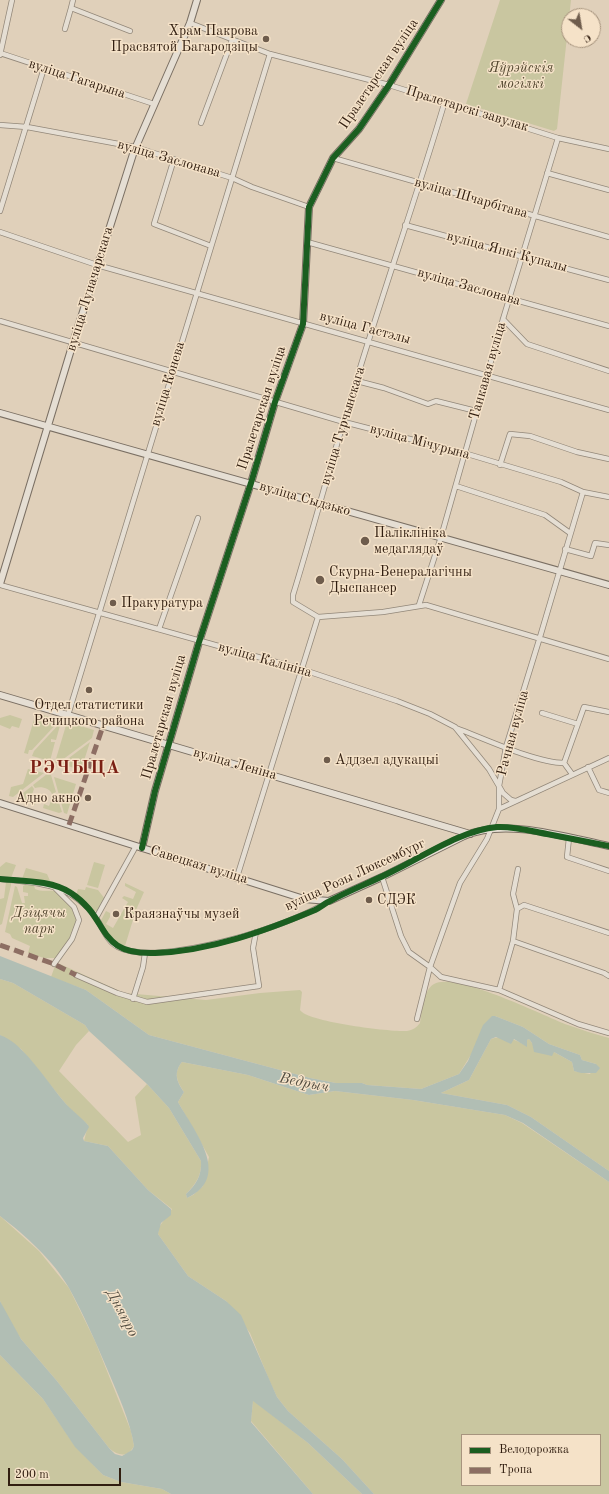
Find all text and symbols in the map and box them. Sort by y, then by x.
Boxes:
north arrow [561,8,601,48]
street label: Пралетарская вуліца [336,16,422,132]
place label: Храм Пакрова Прасвятой Багародзіцы [111,23,258,56]
text: С [581,31,593,44]
marker: Храм Пакрова Прасвятой Багародзіцы [261,34,271,44]
street label: вуліца Гагарына [26,55,128,103]
park label: Яўрэйскія могілкі [488,60,554,92]
street label: Пралетарскі завулак [404,82,530,136]
street label: вуліца Заслонава [115,136,223,182]
street label: вуліца Шчарбітава [412,174,530,222]
street label: вуліца Луначарскага [63,225,117,353]
street label: вуліца Янкі Купалы [445,228,569,276]
street label: вуліца Заслонава [415,264,523,310]
street label: вуліца Гастэлы [318,308,412,348]
street label: Танкавая вуліца [466,320,510,422]
street label: вуліца Конева [147,340,189,428]
street label: Пралетарская вуліца [234,344,290,472]
street label: вуліца Турчынскага [317,365,369,487]
street label: вуліца Мічурына [368,421,472,463]
street label: вуліца Сыдзько [257,478,353,520]
place label: Паліклініка медаглядаў [374,525,446,558]
marker: Паліклініка медаглядаў [359,535,371,547]
place label: Скурна-Венералагічны Дыспансер [329,564,472,596]
marker: Скурна-Венералагічны Дыспансер [314,574,326,586]
place label: Пракуратура [121,595,203,611]
marker: Пракуратура [108,598,118,608]
street label: вуліца Калініна [216,639,314,681]
street label: Пралетарская вуліца [138,652,190,782]
marker: Отдел статистики Речицкого района [84,685,94,695]
street label: Рачная вуліца [493,688,533,778]
place label: Отдел статистики Речицкого района [34,697,144,730]
street label: вуліца Леніна [191,744,279,784]
place label: Аддзел адукацыі [335,752,439,768]
marker: Аддзел адукацыі [322,755,332,765]
district label: РЭЧЫЦА [29,757,121,779]
place label: Адно акно [15,790,80,806]
marker: Адно акно [83,793,93,803]
street label: вуліца Розы Люксембург [282,835,428,915]
street label: Савецкая вуліца [148,842,250,888]
place label: СДЭК [377,892,416,908]
marker: СДЭК [364,895,374,905]
park label: Дзіцячы парк [12,905,66,938]
place label: Краязнаўчы музей [124,906,239,922]
marker: Краязнаўчы музей [111,909,121,919]
water label: Ведрыч [278,1069,330,1097]
water label: Дняпро [102,1286,142,1340]
legend [461,1434,601,1486]
text: Велодорожка [499,1444,569,1456]
scale bar [10,1460,123,1486]
text: Тропа [499,1464,532,1476]
text: 200 m [15,1469,49,1481]

